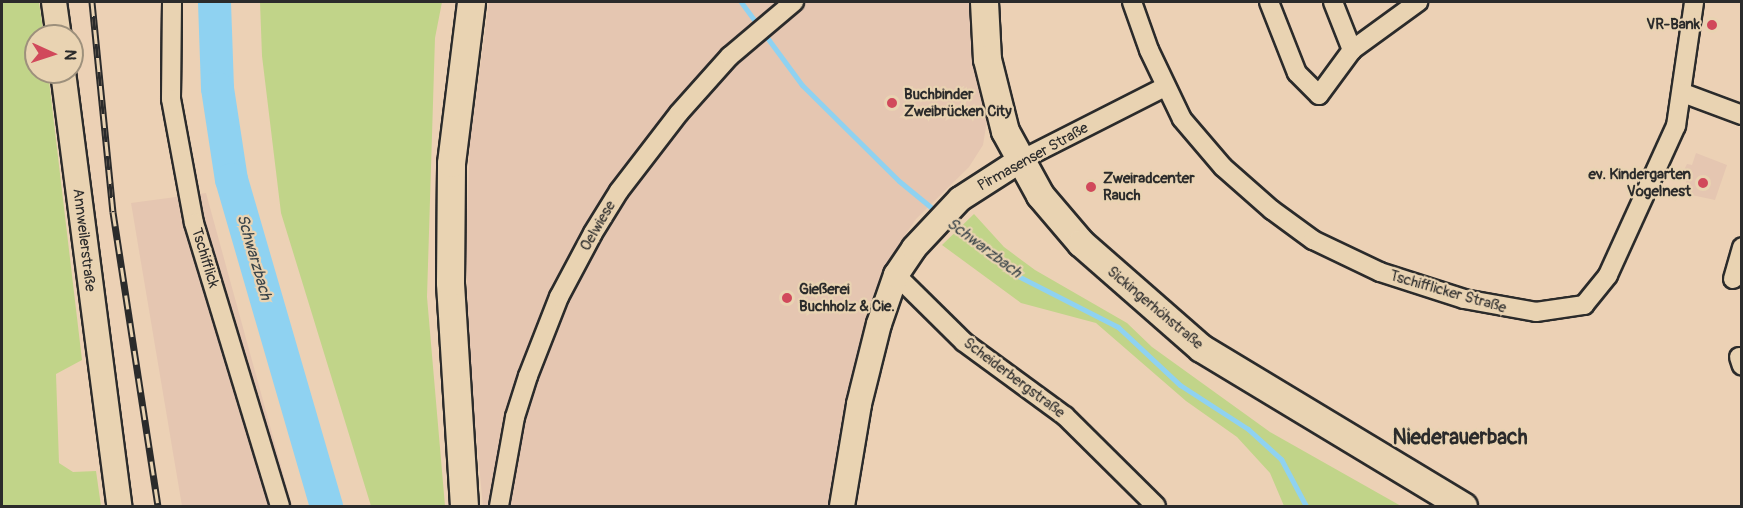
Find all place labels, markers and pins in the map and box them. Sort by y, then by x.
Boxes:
place label: VR-Bank [1646,16,1700,34]
marker: VR-Bank [1705,18,1719,32]
place label: Buchbinder Zweibrücken City [904,85,1012,120]
marker: Buchbinder Zweibrücken City [885,96,899,110]
place label: ev. Kindergarten Vogelnest [1589,165,1691,200]
place label: Zweiradcenter Rauch [1103,169,1194,204]
marker: ev. Kindergarten Vogelnest [1696,176,1710,190]
marker: Zweiradcenter Rauch [1084,180,1098,194]
place label: Gießerei Buchholz & Cie. [799,280,895,315]
marker: Gießerei Buchholz & Cie. [780,291,794,305]

